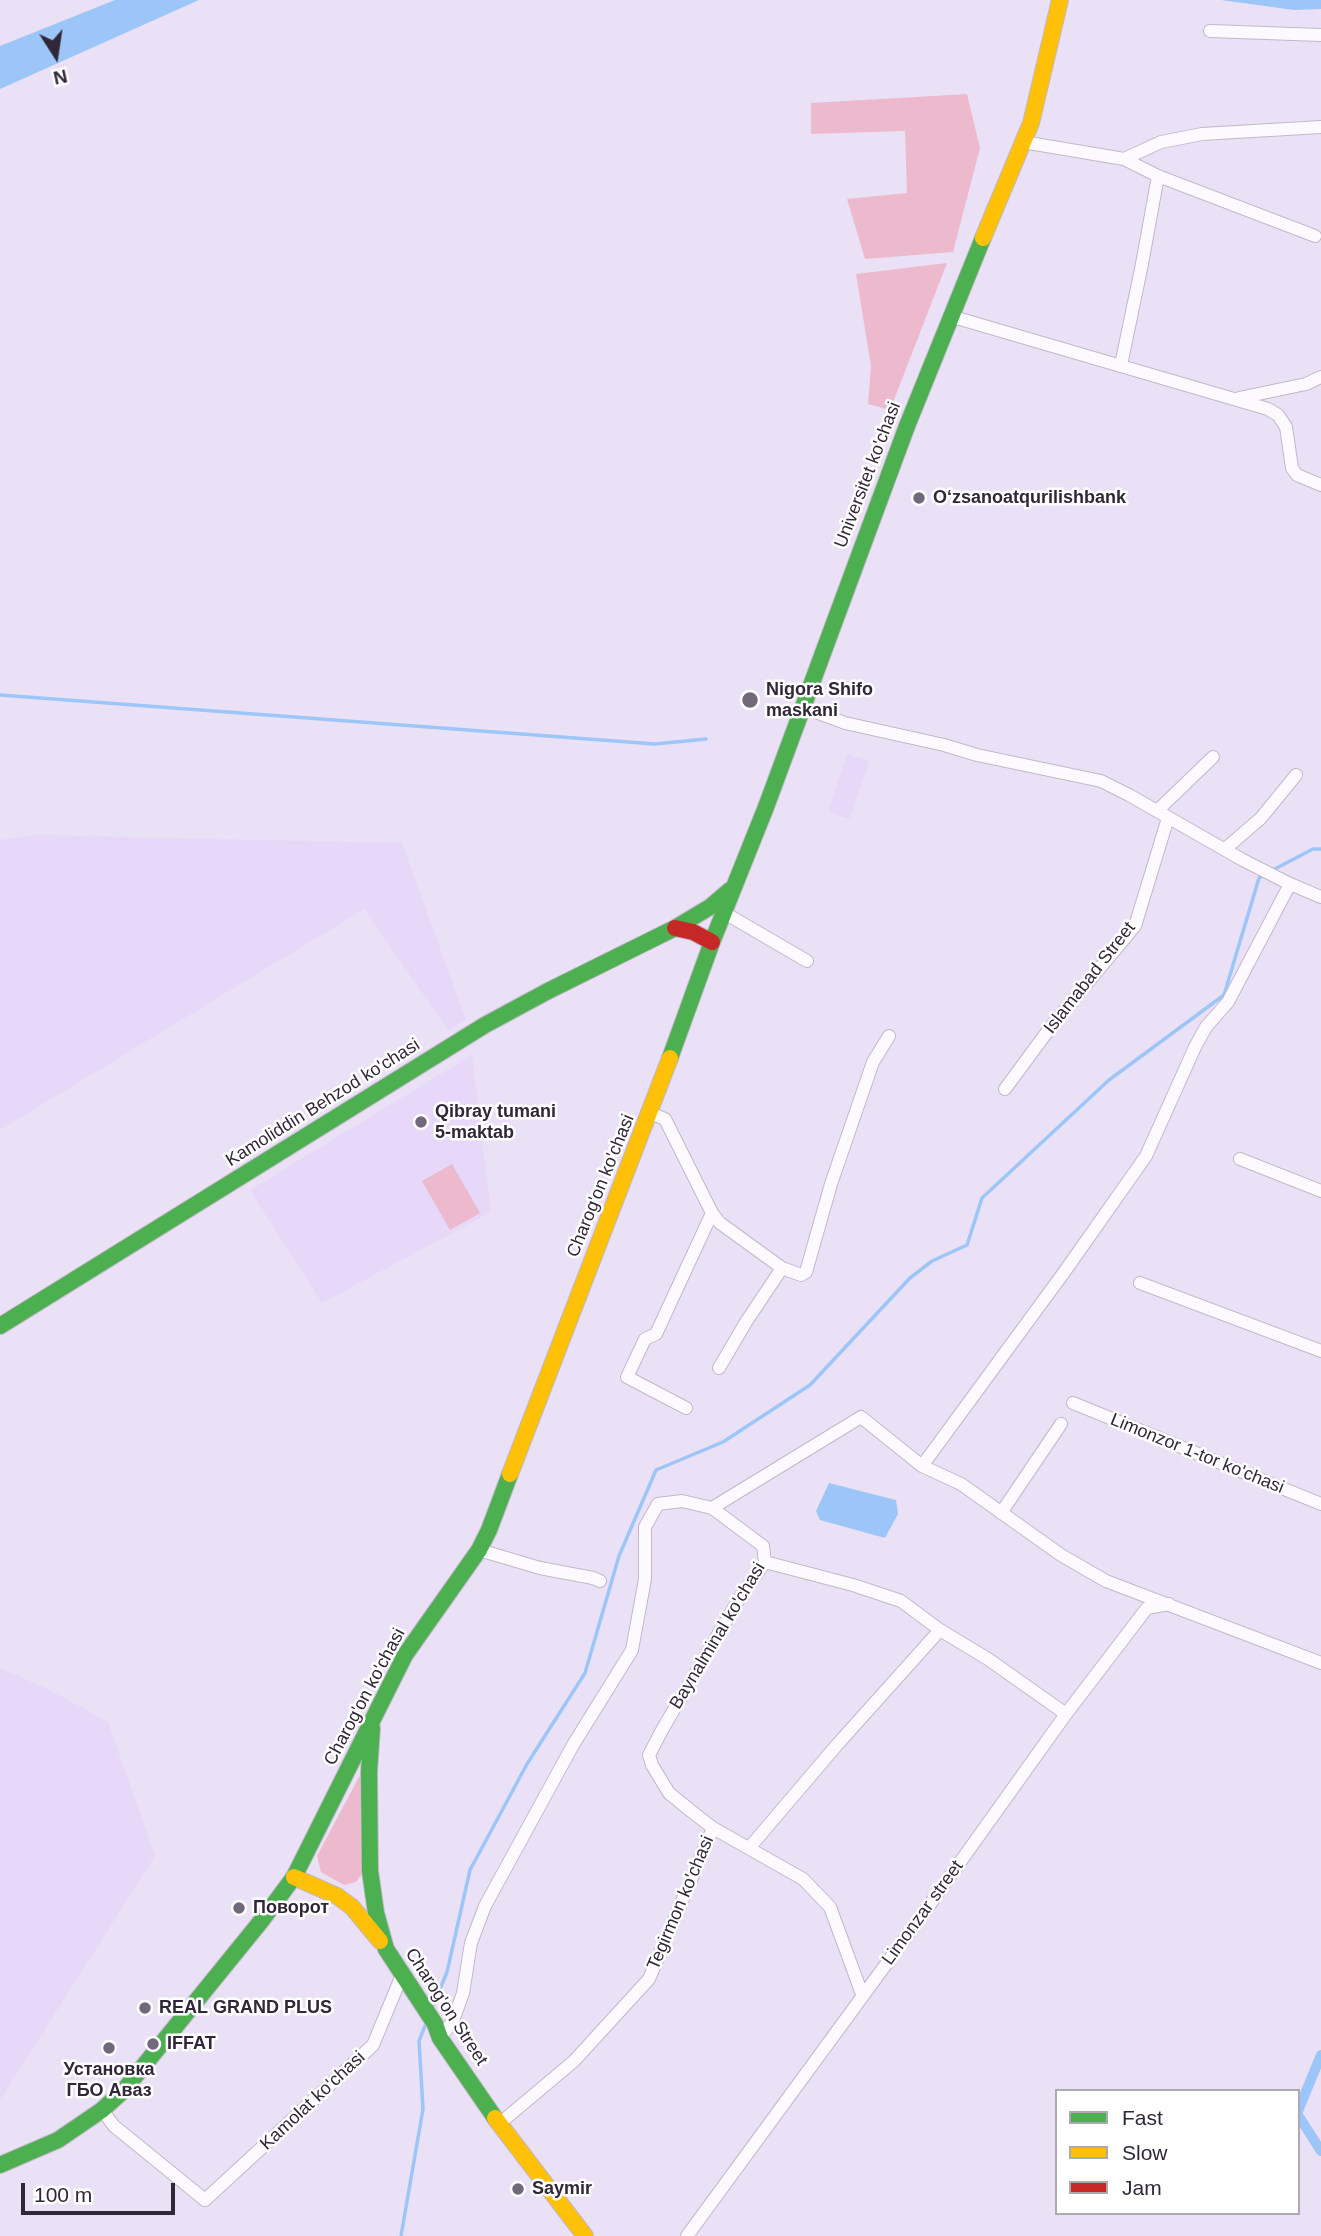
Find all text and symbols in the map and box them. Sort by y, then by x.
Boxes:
north arrow [21,21,91,91]
text: N [52,65,69,89]
street label: Universitet ko'chasi [830,399,906,551]
place label: Oʻzsanoatqurilishbank [933,487,1126,509]
marker: Oʻzsanoatqurilishbank [911,490,927,506]
place label: Nigora Shifo maskani [766,679,873,722]
marker: Nigora Shifo maskani [740,690,760,710]
street label: Islamabad Street [1040,918,1140,1038]
street label: Kamoliddin Behzod ko'chasi [222,1034,424,1172]
place label: Qibray tumani 5-maktab [435,1101,556,1144]
street label: Charog'on ko'chasi [563,1112,639,1260]
marker: Qibray tumani 5-maktab [413,1114,429,1130]
street label: Limonzor 1-tor ko'chasi [1107,1409,1287,1499]
street label: Baynalminal ko'chasi [666,1559,770,1713]
street label: Charog'on ko'chasi [320,1625,410,1769]
street label: Tegirmon ko'chasi [643,1833,719,1973]
street label: Limonzar street [878,1856,968,1970]
place label: Поворот [253,1897,329,1919]
marker: Поворот [231,1900,247,1916]
street label: Charog'on Street [400,1944,492,2070]
place label: REAL GRAND PLUS [159,1997,332,2019]
marker: REAL GRAND PLUS [137,2000,153,2016]
place label: IFFAT [167,2033,216,2055]
marker: IFFAT [145,2036,161,2052]
marker: Установка ГБО Аваз [101,2040,117,2056]
street label: Kamolat ko'chasi [256,2047,370,2155]
place label: Установка ГБО Аваз [64,2059,154,2102]
legend [1055,2089,1300,2215]
text: Fast [1122,2106,1163,2129]
text: Slow [1122,2141,1168,2164]
scale bar [24,2170,178,2214]
text: Jam [1122,2176,1162,2199]
place label: Saymir [532,2178,592,2200]
marker: Saymir [510,2181,526,2197]
text: 100 m [34,2183,92,2206]

